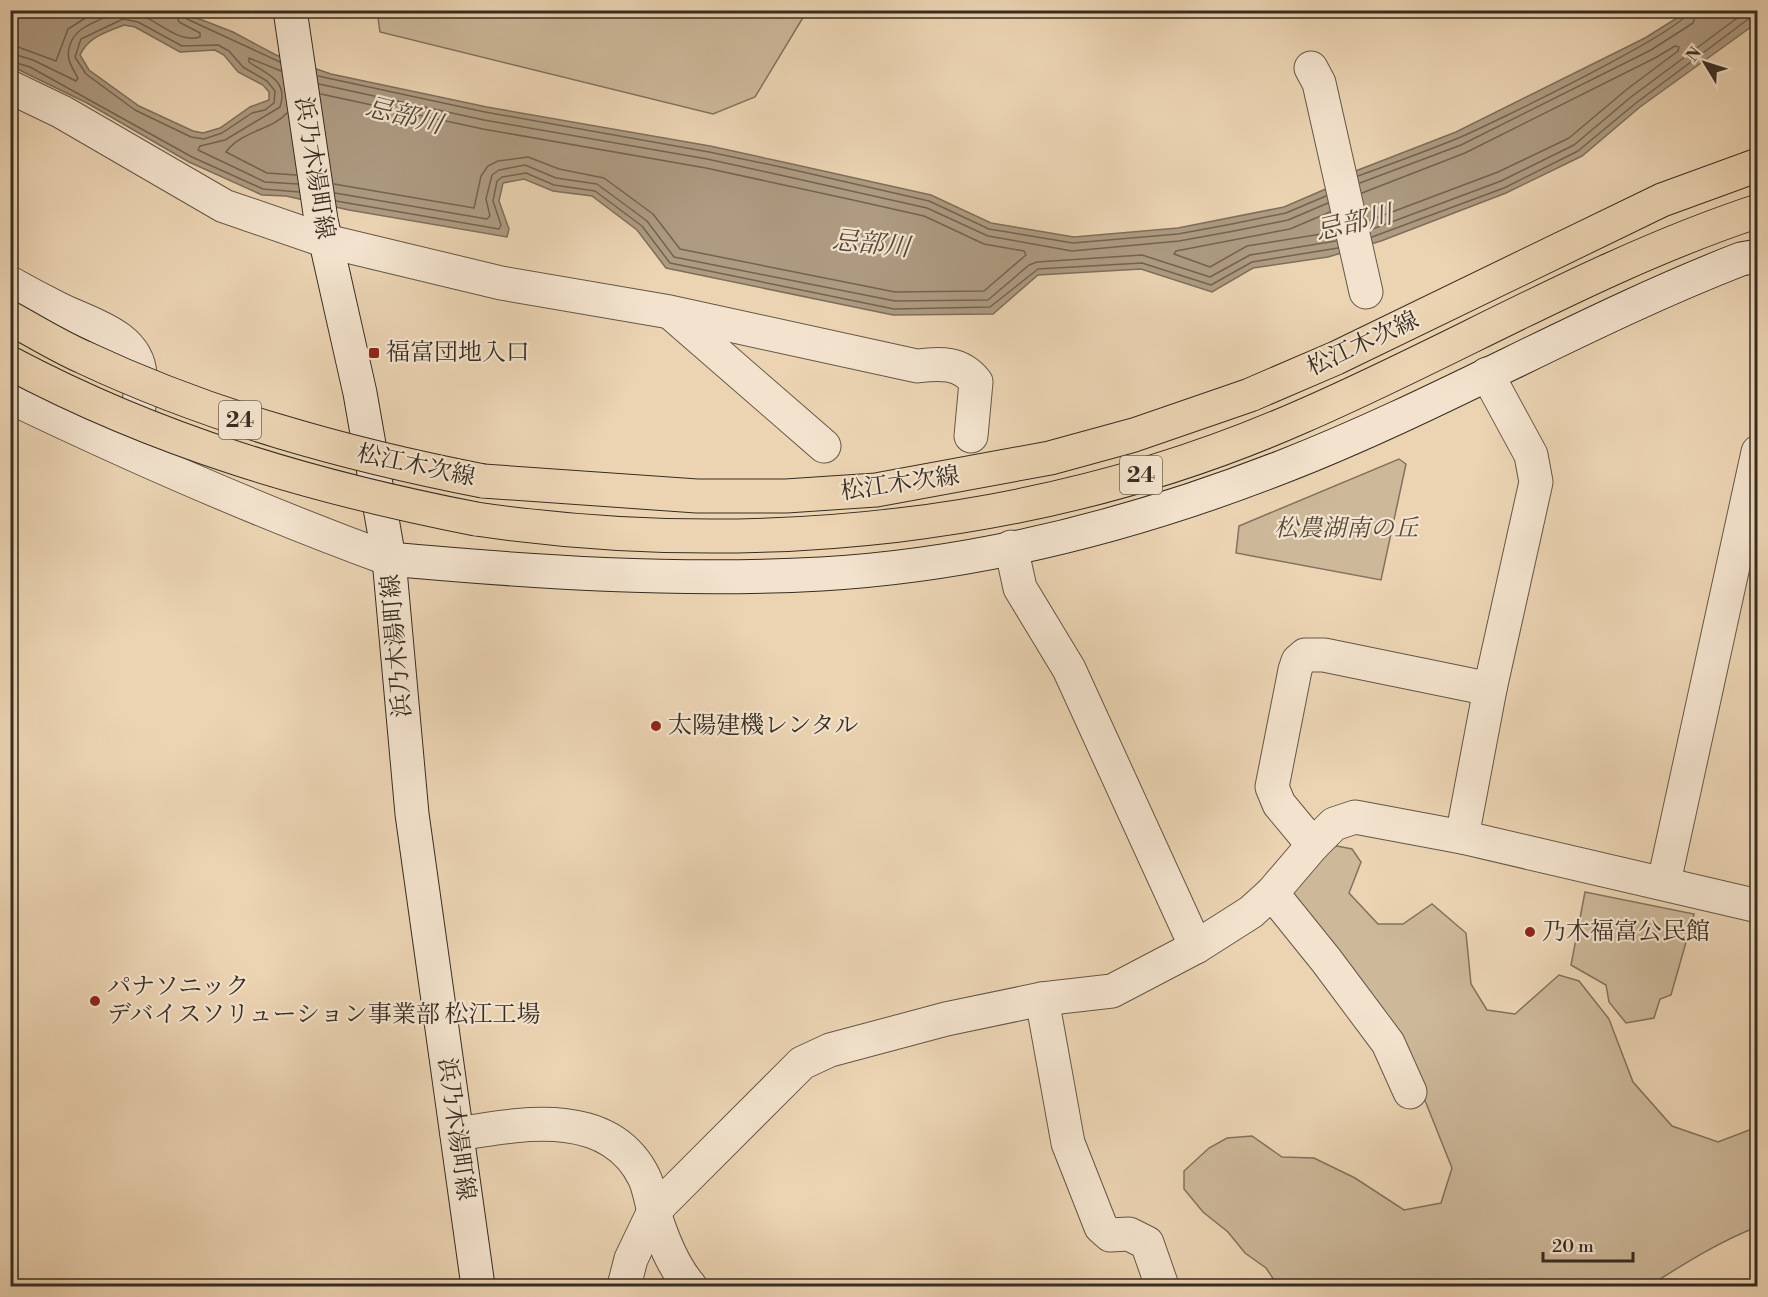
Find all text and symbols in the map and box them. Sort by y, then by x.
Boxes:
north arrow [1675,33,1735,93]
text: N [1682,43,1706,66]
water label: 忌部川 [362,91,449,142]
street label: 浜乃木湯町線 [288,95,340,241]
water label: 忌部川 [1312,198,1399,247]
water label: 忌部川 [831,224,914,264]
street label: 松江木次線 [1302,305,1424,383]
place label: 福富団地入口 [386,338,530,368]
marker: 福富団地入口 [367,346,381,360]
road number: 24 [219,401,261,439]
street label: 松江木次線 [354,439,478,493]
road number: 24 [1120,456,1162,494]
street label: 松江木次線 [838,461,962,507]
park label: 松農湖南の丘 [1274,514,1419,544]
street label: 浜乃木湯町線 [376,573,418,719]
place label: 太陽建機レンタル [668,711,858,741]
marker: 太陽建機レンタル [649,719,663,733]
place label: 乃木福富公民館 [1542,917,1710,947]
marker: 乃木福富公民館 [1523,925,1537,939]
place label: パナソニック デバイスソリューション事業部 松江工場 [107,972,541,1030]
marker: パナソニック デバイスソリューション事業部 松江工場 [88,994,102,1008]
street label: 浜乃木湯町線 [431,1056,481,1202]
scale bar [1543,1225,1633,1263]
text: 20 m [1552,1235,1594,1258]

